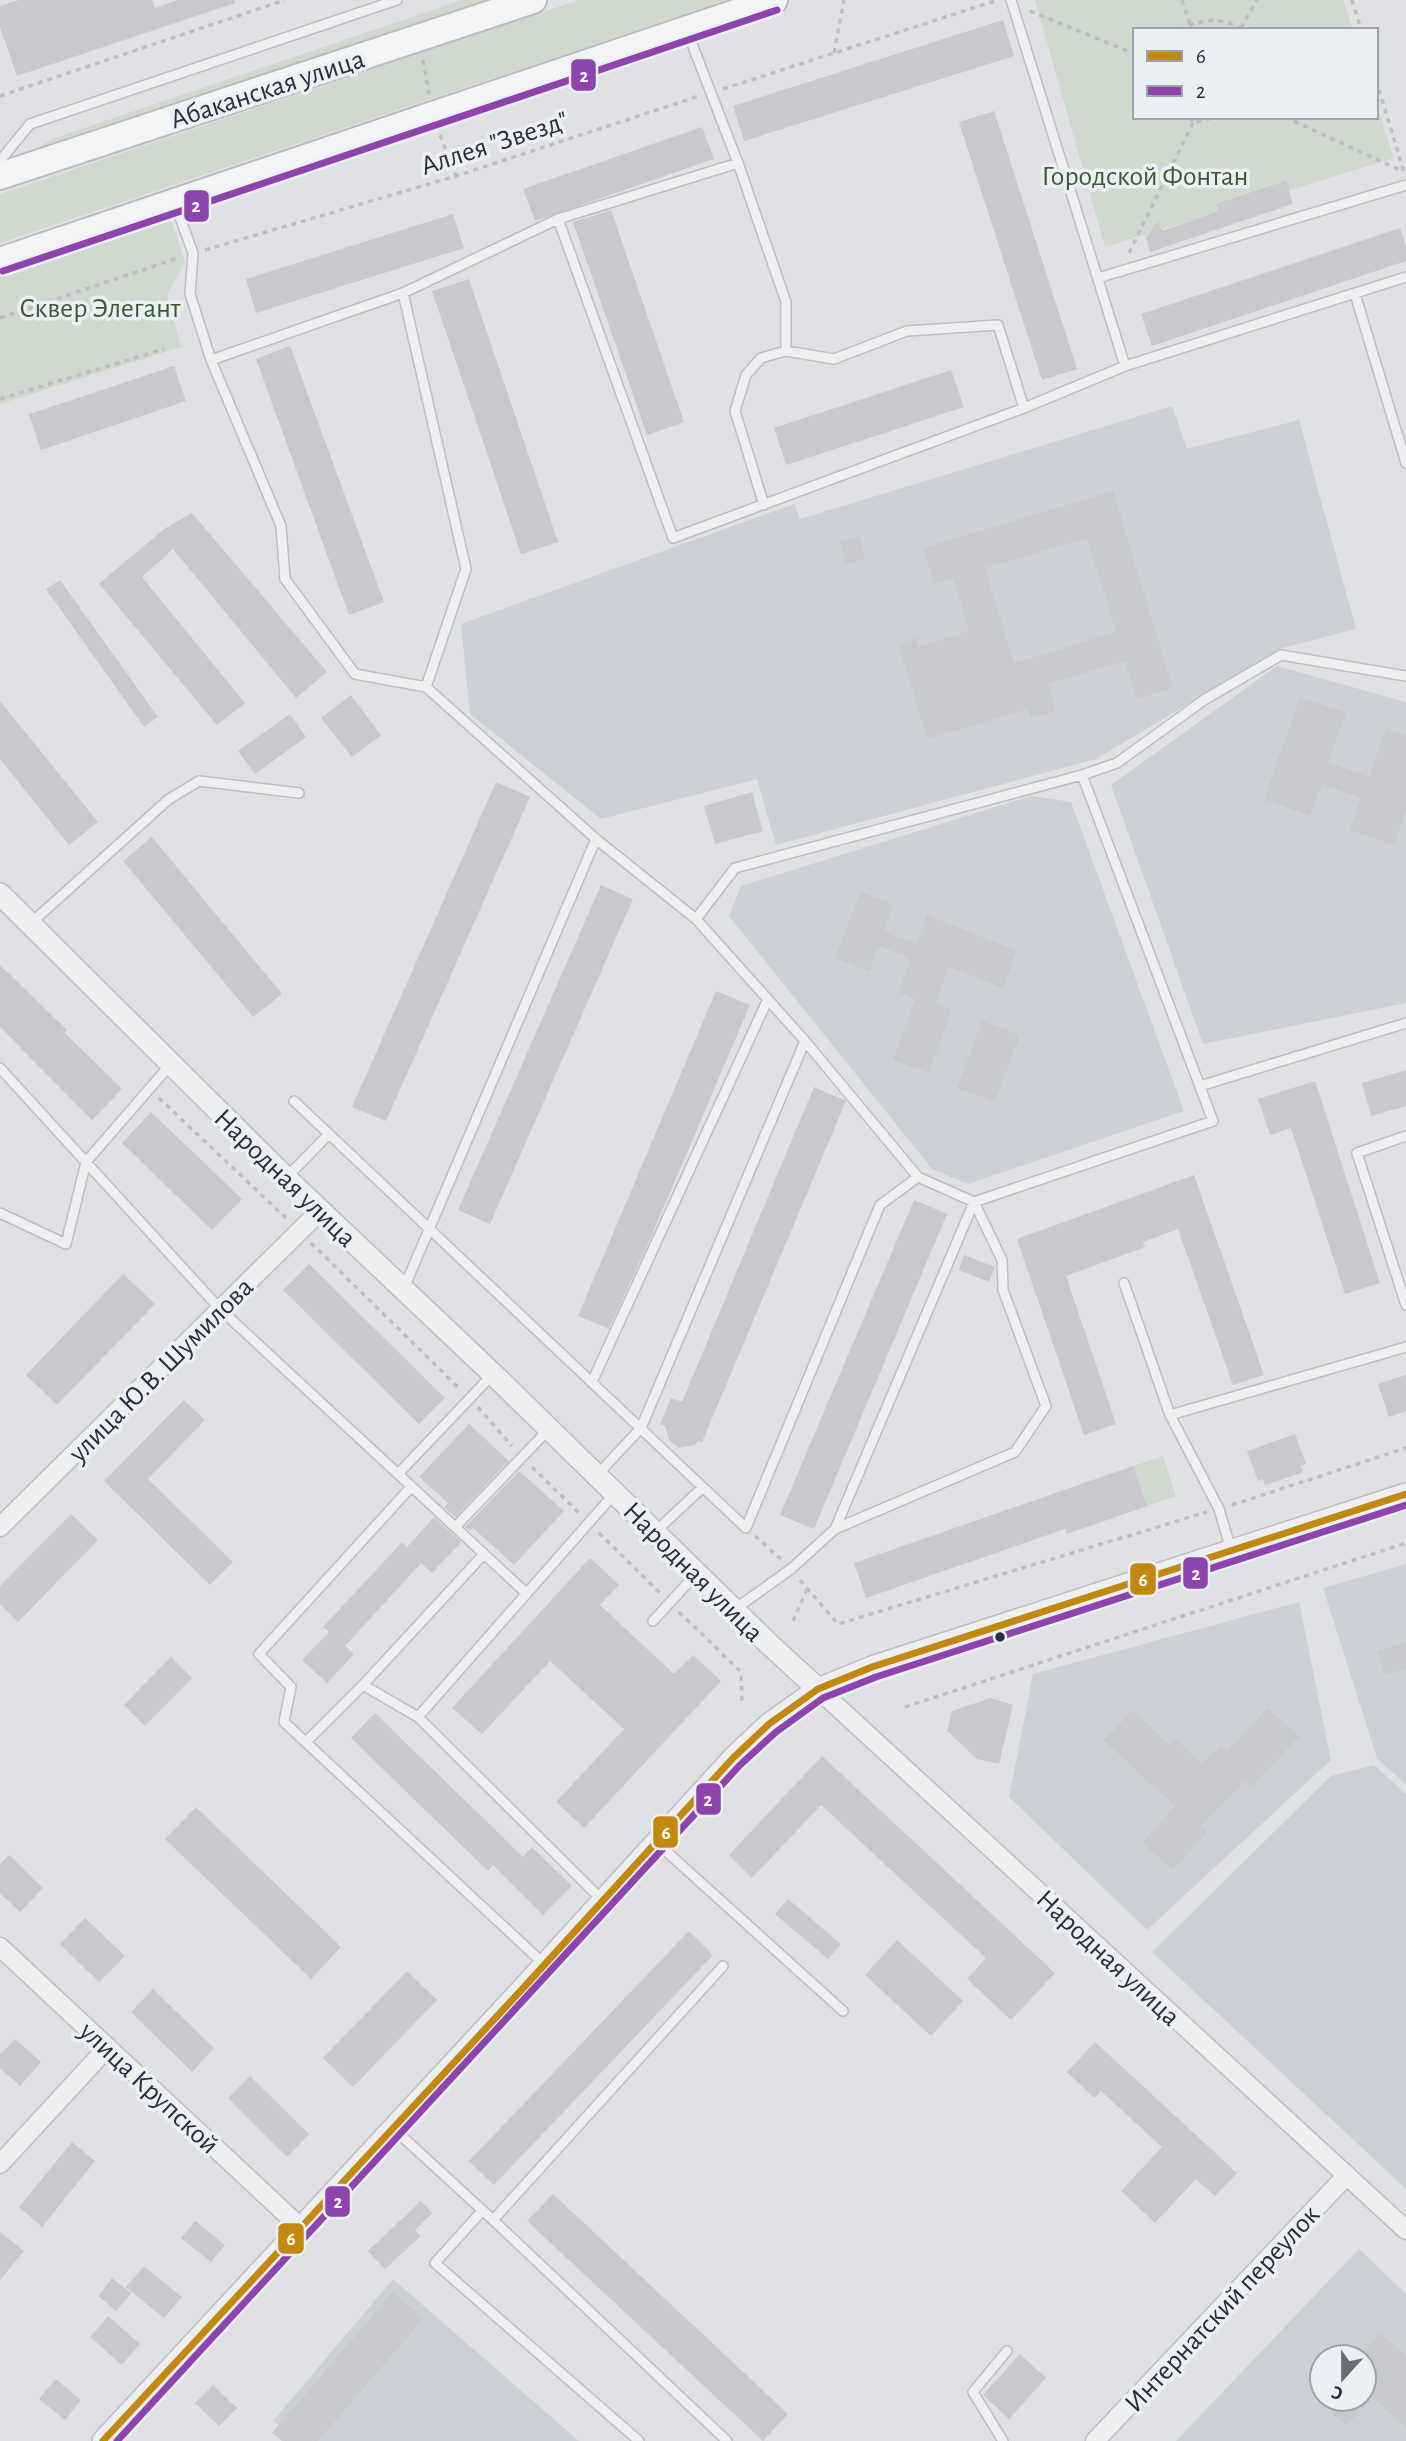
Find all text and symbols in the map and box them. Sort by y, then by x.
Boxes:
legend [1133,28,1378,119]
street label: Абаканская улица [167,45,368,135]
text: 6 [1196,46,1206,67]
line badge: 2 [570,58,597,92]
text: 2 [580,67,589,86]
text: 2 [1196,81,1206,102]
street label: Аллея "Звезд" [417,107,572,181]
park label: Городской Фонтан [1041,163,1249,191]
line badge: 2 [183,189,210,223]
text: 2 [192,197,201,216]
park label: Сквер Элегант [19,295,182,323]
street label: Народная улица [208,1104,361,1253]
street label: улица Ю.В. Шумилова [63,1273,259,1469]
street label: Народная улица [617,1497,768,1648]
line badge: 2 [1182,1556,1209,1590]
line badge: 6 [1129,1562,1157,1596]
text: 2 [1192,1565,1201,1584]
text: 6 [1138,1571,1148,1590]
unlabelled marker [993,1630,1007,1644]
line badge: 2 [695,1782,722,1816]
text: 2 [704,1791,713,1810]
line badge: 6 [652,1815,679,1849]
text: 6 [661,1824,671,1843]
street label: Народная улица [1030,1885,1185,2032]
street label: улица Крупской [73,2016,224,2160]
line badge: 2 [324,2185,351,2218]
text: 2 [334,2193,343,2212]
street label: Интернатский переулок [1120,2201,1325,2418]
line badge: 6 [277,2222,305,2255]
text: 6 [286,2230,296,2249]
north arrow [1308,2343,1378,2413]
text: С [1329,2382,1346,2403]

